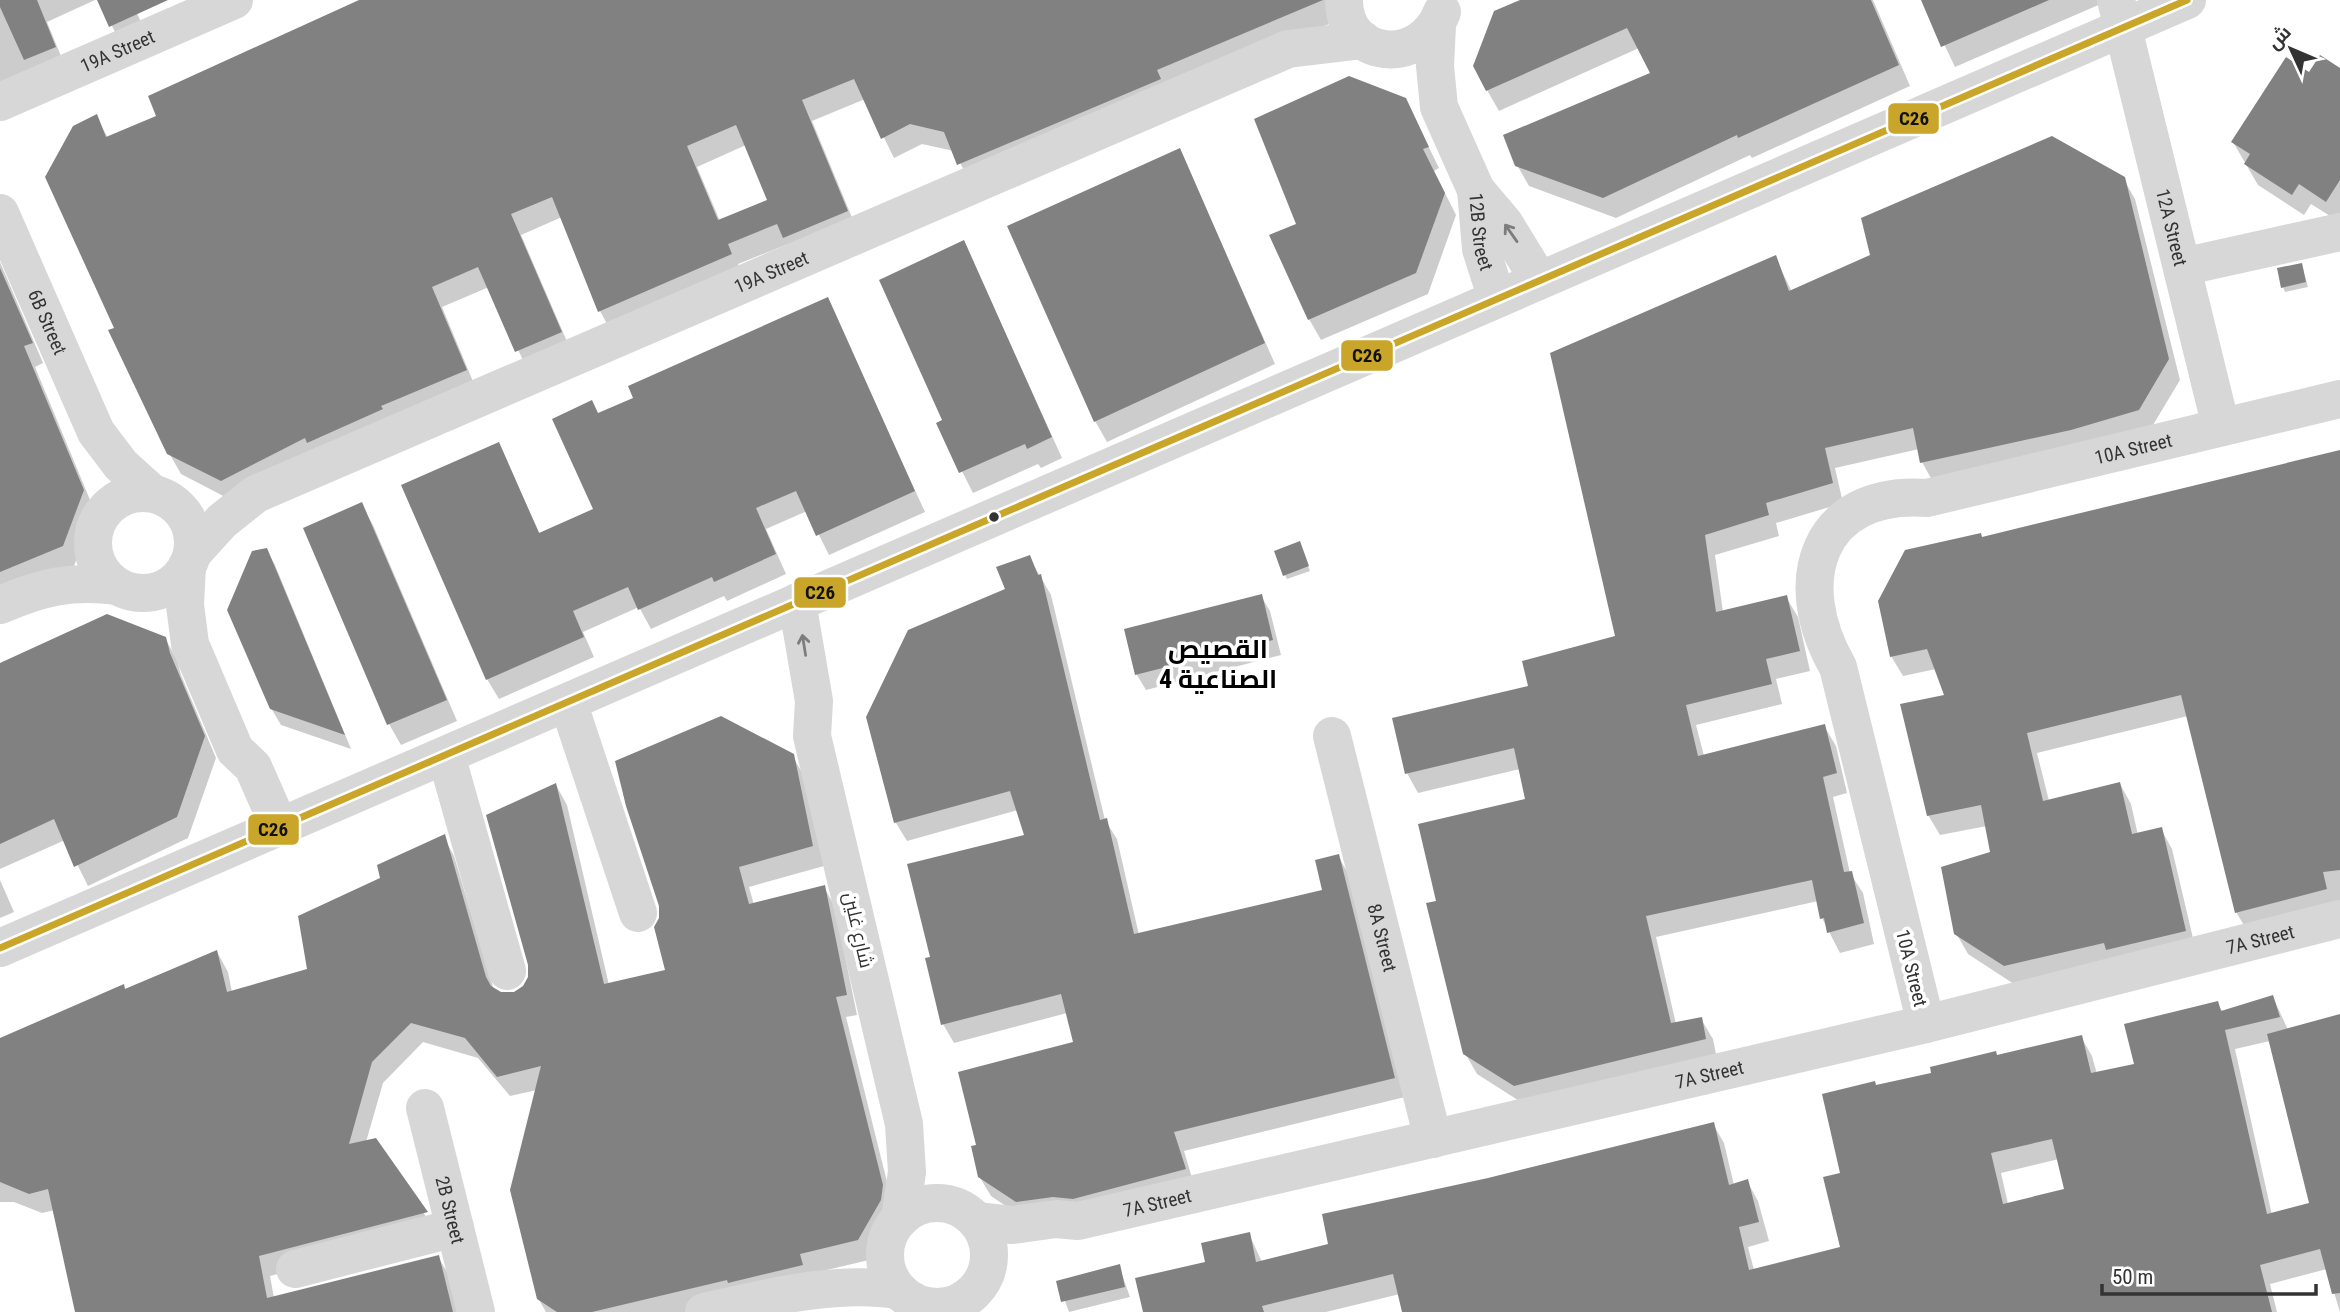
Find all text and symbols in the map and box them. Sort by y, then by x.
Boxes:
north arrow [2256,14,2326,84]
text: ش [2262,21,2296,54]
street label: 19A Street [77,25,158,78]
line badge: C26 [1887,102,1940,135]
text: C26 [1899,107,1929,130]
street label: 12A Street [2151,186,2192,268]
street label: 12B Street [1464,192,1498,273]
one-way arrow [1504,223,1518,243]
street label: 19A Street [731,246,812,298]
street label: 6B Street [23,286,72,358]
line badge: C26 [1340,339,1394,372]
text: C26 [1352,344,1382,367]
street label: 10A Street [2092,429,2174,469]
unlabelled marker [987,510,1001,524]
line badge: C26 [793,576,847,609]
text: C26 [805,581,835,604]
one-way arrow [797,634,810,657]
district label: القصيص الصناعية 4 [1159,634,1277,694]
line badge: C26 [247,813,300,846]
text: C26 [258,818,288,841]
street label: شارع غلين [837,890,878,971]
street label: 8A Street [1363,901,1402,974]
street label: 7A Street [2224,920,2297,959]
street label: 10A Street [1891,927,1932,1009]
street label: 7A Street [1673,1056,1746,1094]
street label: 2B Street [430,1174,469,1246]
street label: 7A Street [1121,1184,1194,1222]
scale bar [2102,1252,2316,1296]
text: 50 m [2112,1265,2153,1289]

